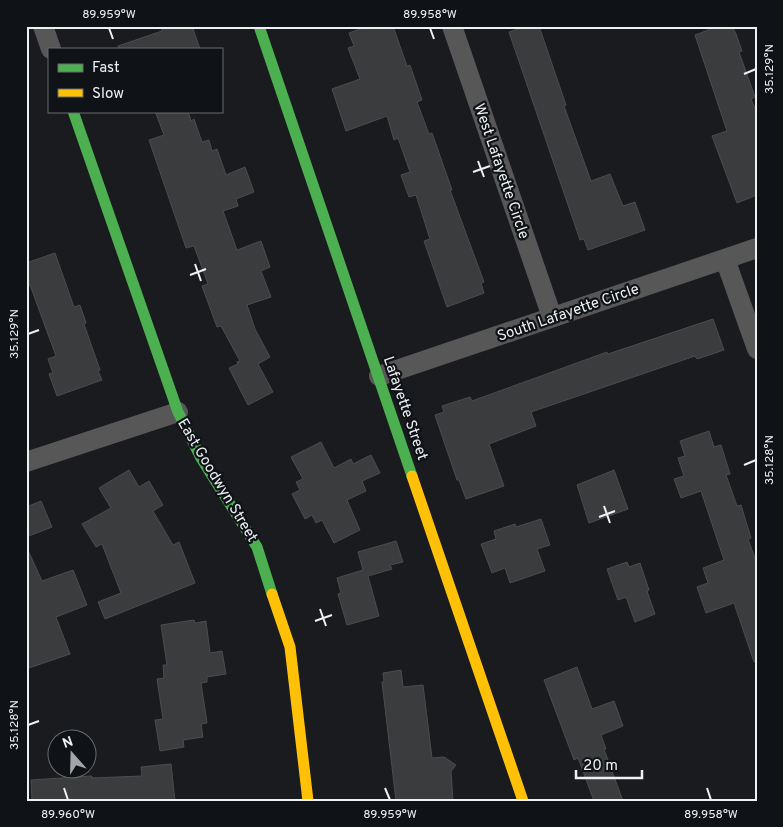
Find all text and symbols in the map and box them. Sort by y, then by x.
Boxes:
text: 89.959°W [82,7,136,23]
text: 89.958°W [403,7,457,23]
text: 35.129°N [762,44,778,94]
legend [48,48,222,112]
text: Fast [92,59,120,78]
text: Slow [92,85,124,104]
street label: West Lafayette Circle [468,101,533,242]
street label: South Lafayette Circle [495,280,642,347]
text: 35.129°N [7,309,23,359]
street label: Lafayette Street [378,354,431,463]
street label: East Goodwyn Street [172,415,261,546]
text: 35.128°N [762,435,778,485]
text: 35.128°N [7,700,23,750]
north arrow [48,730,98,780]
text: N [60,733,76,753]
scale bar [576,747,642,779]
text: 20 m [583,757,618,776]
text: 89.960°W [41,807,95,823]
text: 89.959°W [363,807,417,823]
text: 89.958°W [684,807,738,823]

